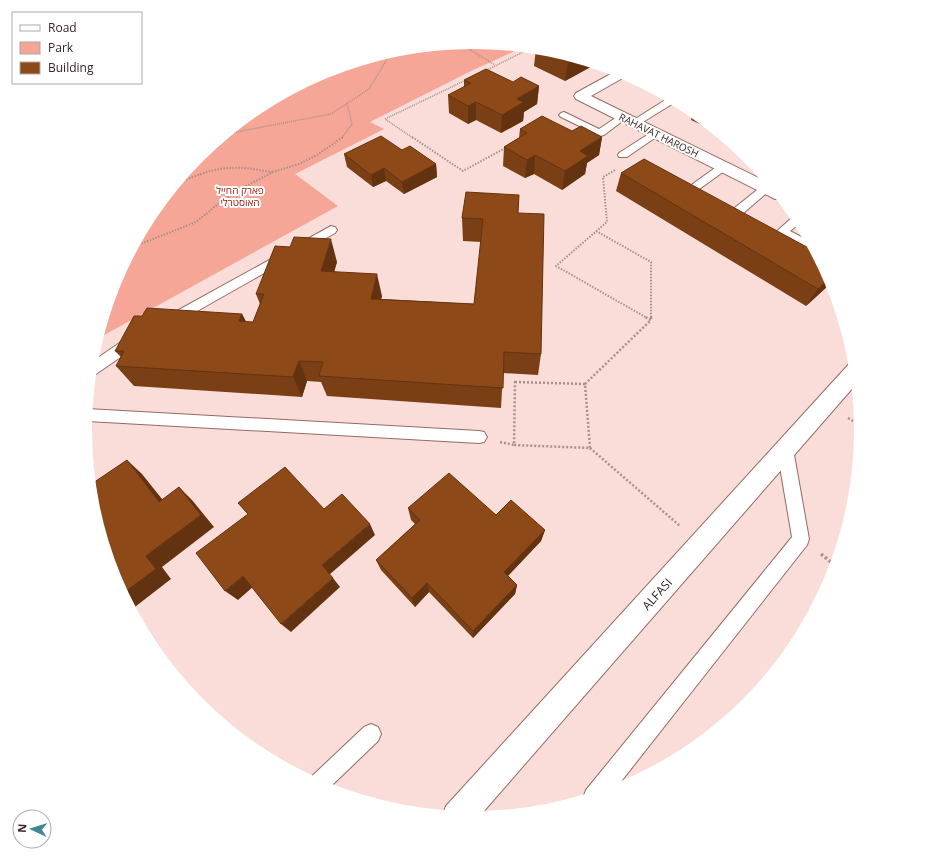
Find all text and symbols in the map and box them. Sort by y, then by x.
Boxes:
legend [12,12,142,84]
text: Road [48,19,77,36]
text: Park [48,39,74,56]
text: Building [48,59,94,76]
street label: RAHAVAT HAROSH [617,110,701,160]
park label: פארק החייל האוסטרלי [216,183,264,209]
street label: ALFASI [638,574,676,614]
north arrow [12,809,52,849]
text: N [14,823,29,833]

